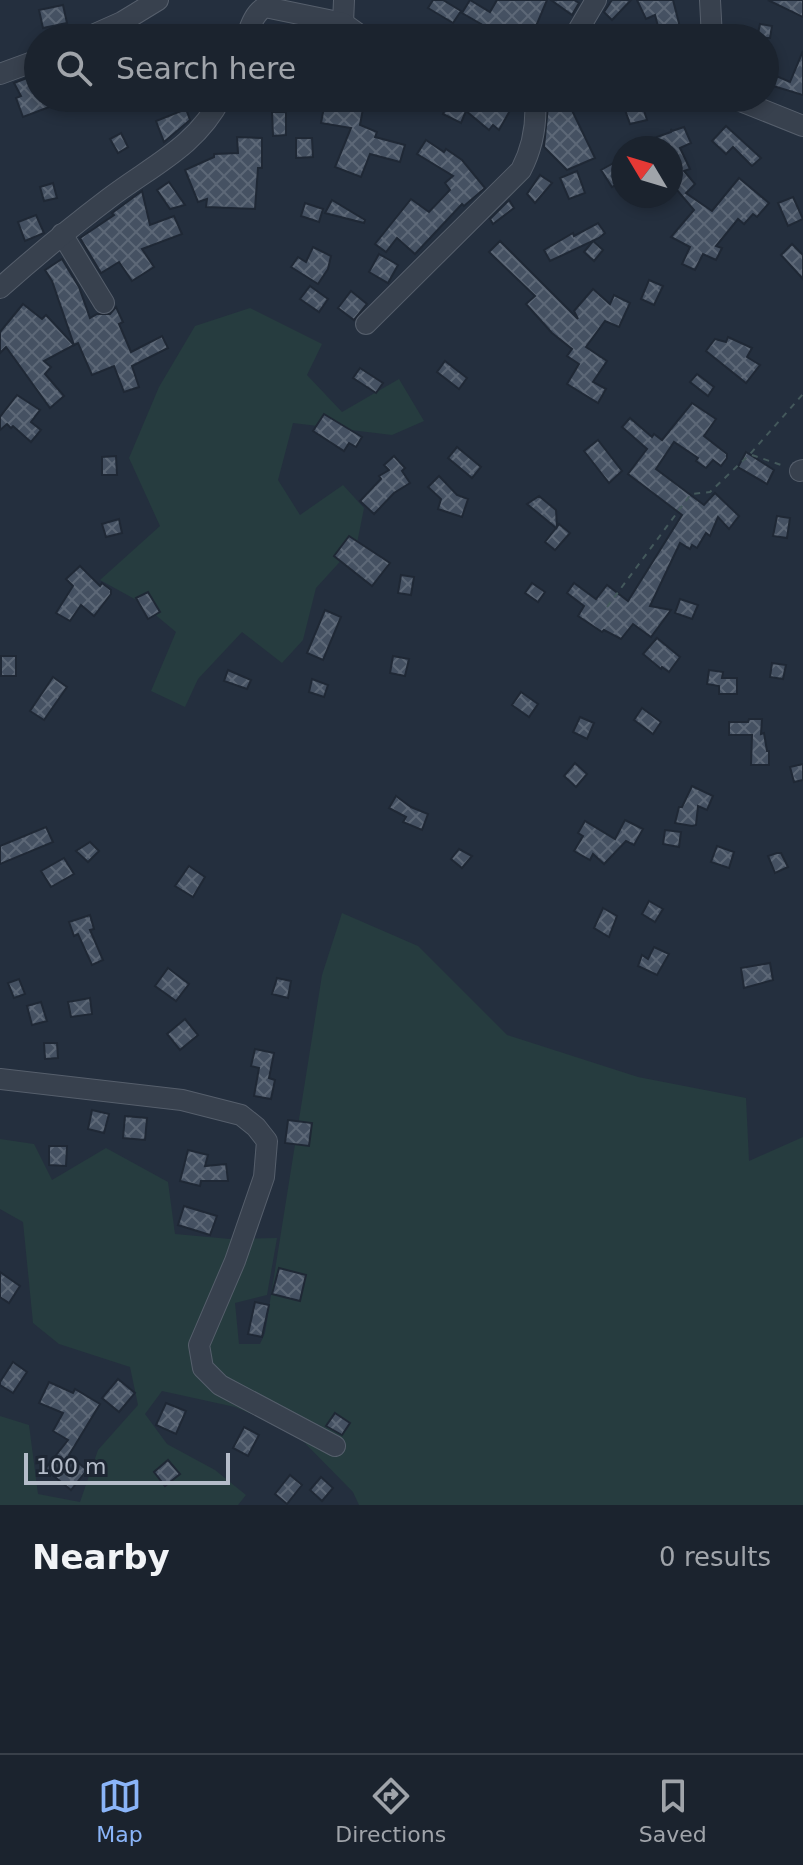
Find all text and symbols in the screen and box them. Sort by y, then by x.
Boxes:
search box [24,24,779,112]
icon: search [52,46,96,90]
text: Search here [116,51,296,86]
north arrow [611,136,683,208]
scale bar [24,1449,230,1485]
text: 100 m [36,1454,106,1479]
text: Nearby [32,1537,170,1577]
text: 0 results [659,1542,771,1572]
tab: Map [96,1774,143,1847]
tab: Directions [335,1774,446,1847]
tab: Saved [639,1774,707,1847]

